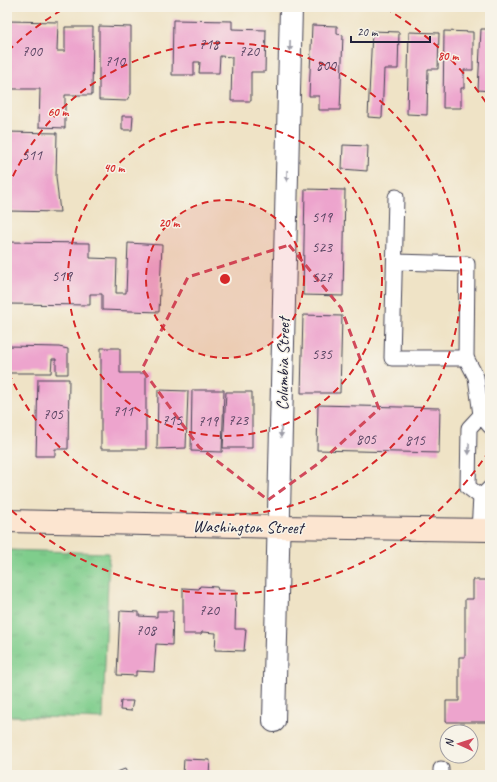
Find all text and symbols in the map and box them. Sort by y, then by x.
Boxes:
scale bar [351,18,430,44]
text: 20 m [357,24,379,40]
house number: 718 [199,35,220,54]
one-way arrow [287,40,293,53]
house number: 700 [22,42,43,61]
house number: 720 [239,42,260,61]
text: 80 m [438,48,459,64]
house number: 710 [105,52,126,71]
house number: 800 [316,56,337,75]
text: 60 m [48,104,70,120]
house number: 511 [22,146,43,165]
text: 40 m [104,160,125,176]
one-way arrow [284,170,290,183]
house number: 519 [312,208,333,227]
text: 20 m [159,215,180,231]
house number: 523 [312,238,333,257]
house number: 519 [52,267,73,286]
house number: 527 [312,268,333,287]
centre of rings [218,272,232,286]
street label: Columbia Street [272,315,294,411]
house number: 535 [312,345,333,364]
house number: 711 [113,402,134,421]
house number: 705 [43,405,64,424]
house number: 715 [162,411,183,430]
house number: 723 [228,411,249,430]
house number: 719 [198,412,219,431]
one-way arrow [278,426,284,439]
house number: 805 [356,430,377,449]
house number: 815 [405,431,426,450]
one-way arrow [465,443,472,455]
street label: Washington Street [193,516,306,539]
house number: 720 [199,601,220,620]
house number: 708 [136,621,157,640]
north arrow [439,724,479,764]
text: N [442,738,456,747]

